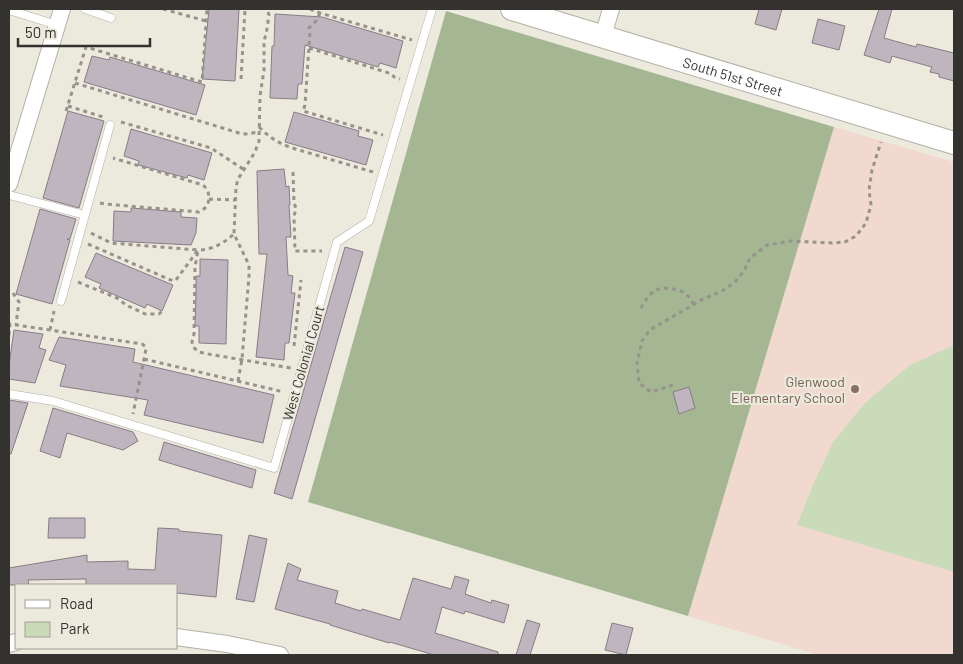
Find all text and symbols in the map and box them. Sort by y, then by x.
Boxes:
scale bar [18,15,150,47]
text: 50 m [25,23,57,41]
street label: South 51st Street [681,53,785,99]
street label: West Colonial Court [278,304,328,422]
place label: Glenwood Elementary School [731,373,845,406]
marker: Glenwood Elementary School [849,383,861,395]
legend [15,584,178,649]
text: Road [60,594,93,612]
text: Park [60,619,90,637]

